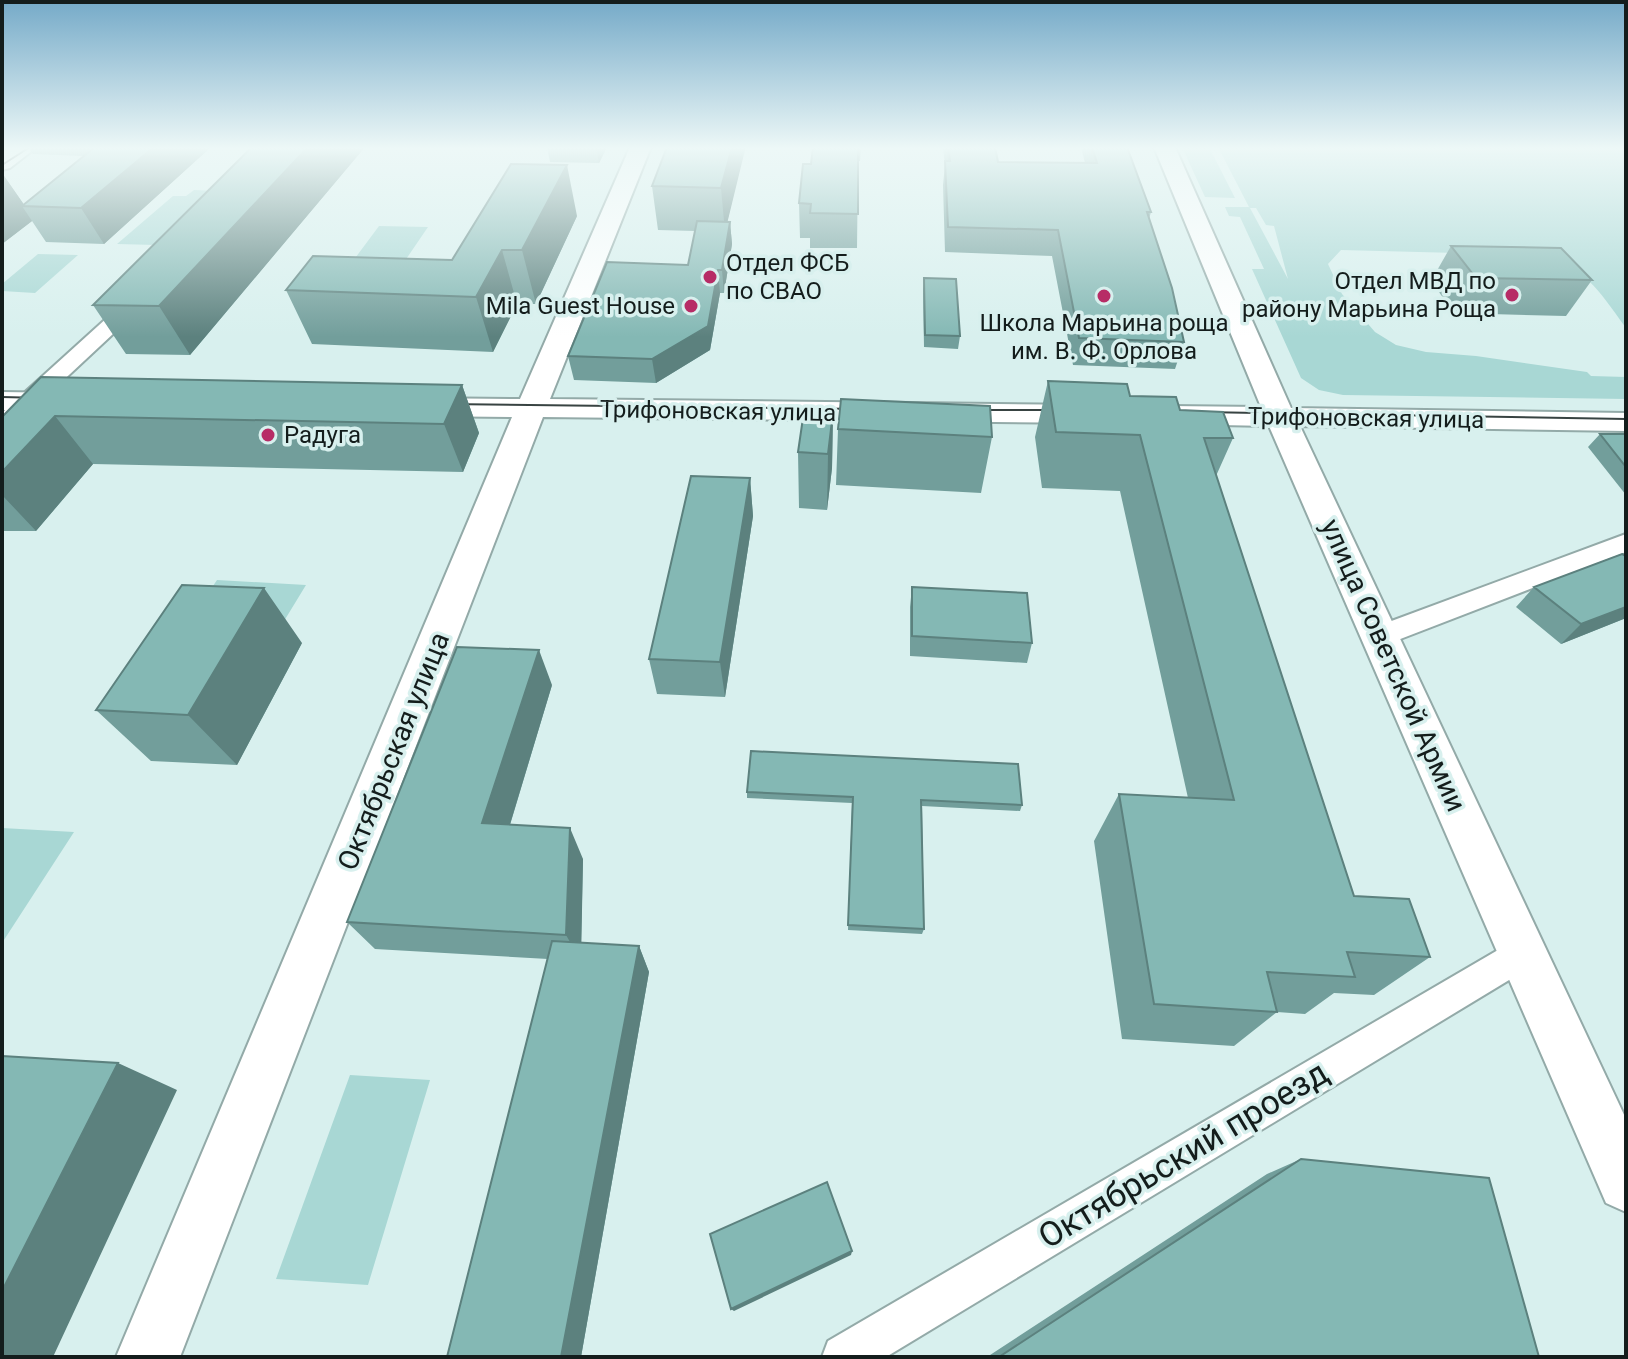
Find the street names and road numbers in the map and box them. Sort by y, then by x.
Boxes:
street label: Трифоновская улица [600,395,836,427]
street label: Трифоновская улица [1248,402,1484,434]
street label: улица Советской Армии [1314,514,1473,817]
street label: Октябрьская улица [331,627,456,875]
street label: Октябрьский проезд [1031,1052,1335,1256]

